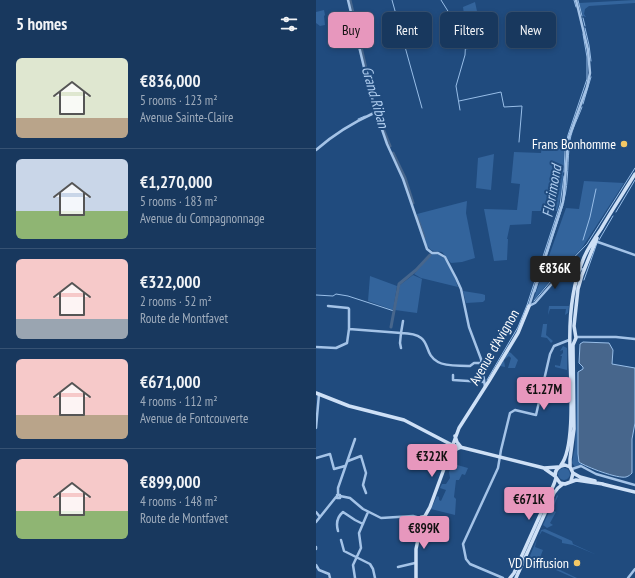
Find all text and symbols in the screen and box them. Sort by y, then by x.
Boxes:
chip: Buy [328,12,374,48]
chip: Rent [382,12,432,48]
chip: Filters [440,12,498,48]
chip: New [506,12,556,48]
text: 5 homes [16,13,67,35]
icon: filters [278,13,300,35]
water label: Grand Riban [358,64,394,131]
text: €836,000 [140,70,201,92]
icon: home [48,74,96,122]
text: 5 rooms · 123 m² [140,92,218,109]
text: Avenue Sainte-Claire [140,109,233,126]
place label: Frans Bonhomme [532,135,616,153]
marker: Frans Bonhomme [619,139,629,149]
water label: Florimond [538,161,566,219]
text: €1,270,000 [140,171,212,193]
icon: home [48,175,96,223]
text: 5 rooms · 183 m² [140,193,218,210]
text: Avenue du Compagnonnage [140,210,265,227]
pin: €836K [527,256,583,290]
text: €836K [539,260,571,277]
text: €322,000 [140,271,201,293]
icon: home [48,275,96,323]
text: 2 rooms · 52 m² [140,293,212,310]
street label: Avenue d'Avignon [465,306,523,388]
text: Route de Montfavet [140,310,228,327]
text: €671,000 [140,371,201,393]
icon: home [48,375,96,423]
pin: €1.27M [511,377,577,411]
text: €1.27M [526,381,562,398]
text: 4 rooms · 112 m² [140,393,218,410]
text: Avenue de Fontcouverte [140,410,248,427]
pin: €322K [404,444,460,478]
text: €322K [416,448,448,465]
text: €899,000 [140,471,201,493]
icon: home [48,475,96,523]
pin: €671K [501,487,557,521]
text: €671K [513,491,545,508]
text: 4 rooms · 148 m² [140,493,218,510]
text: Route de Montfavet [140,510,228,527]
pin: €899K [396,516,452,550]
text: €899K [408,520,440,537]
place label: VD Diffusion [508,554,569,572]
marker: VD Diffusion [572,558,582,568]

